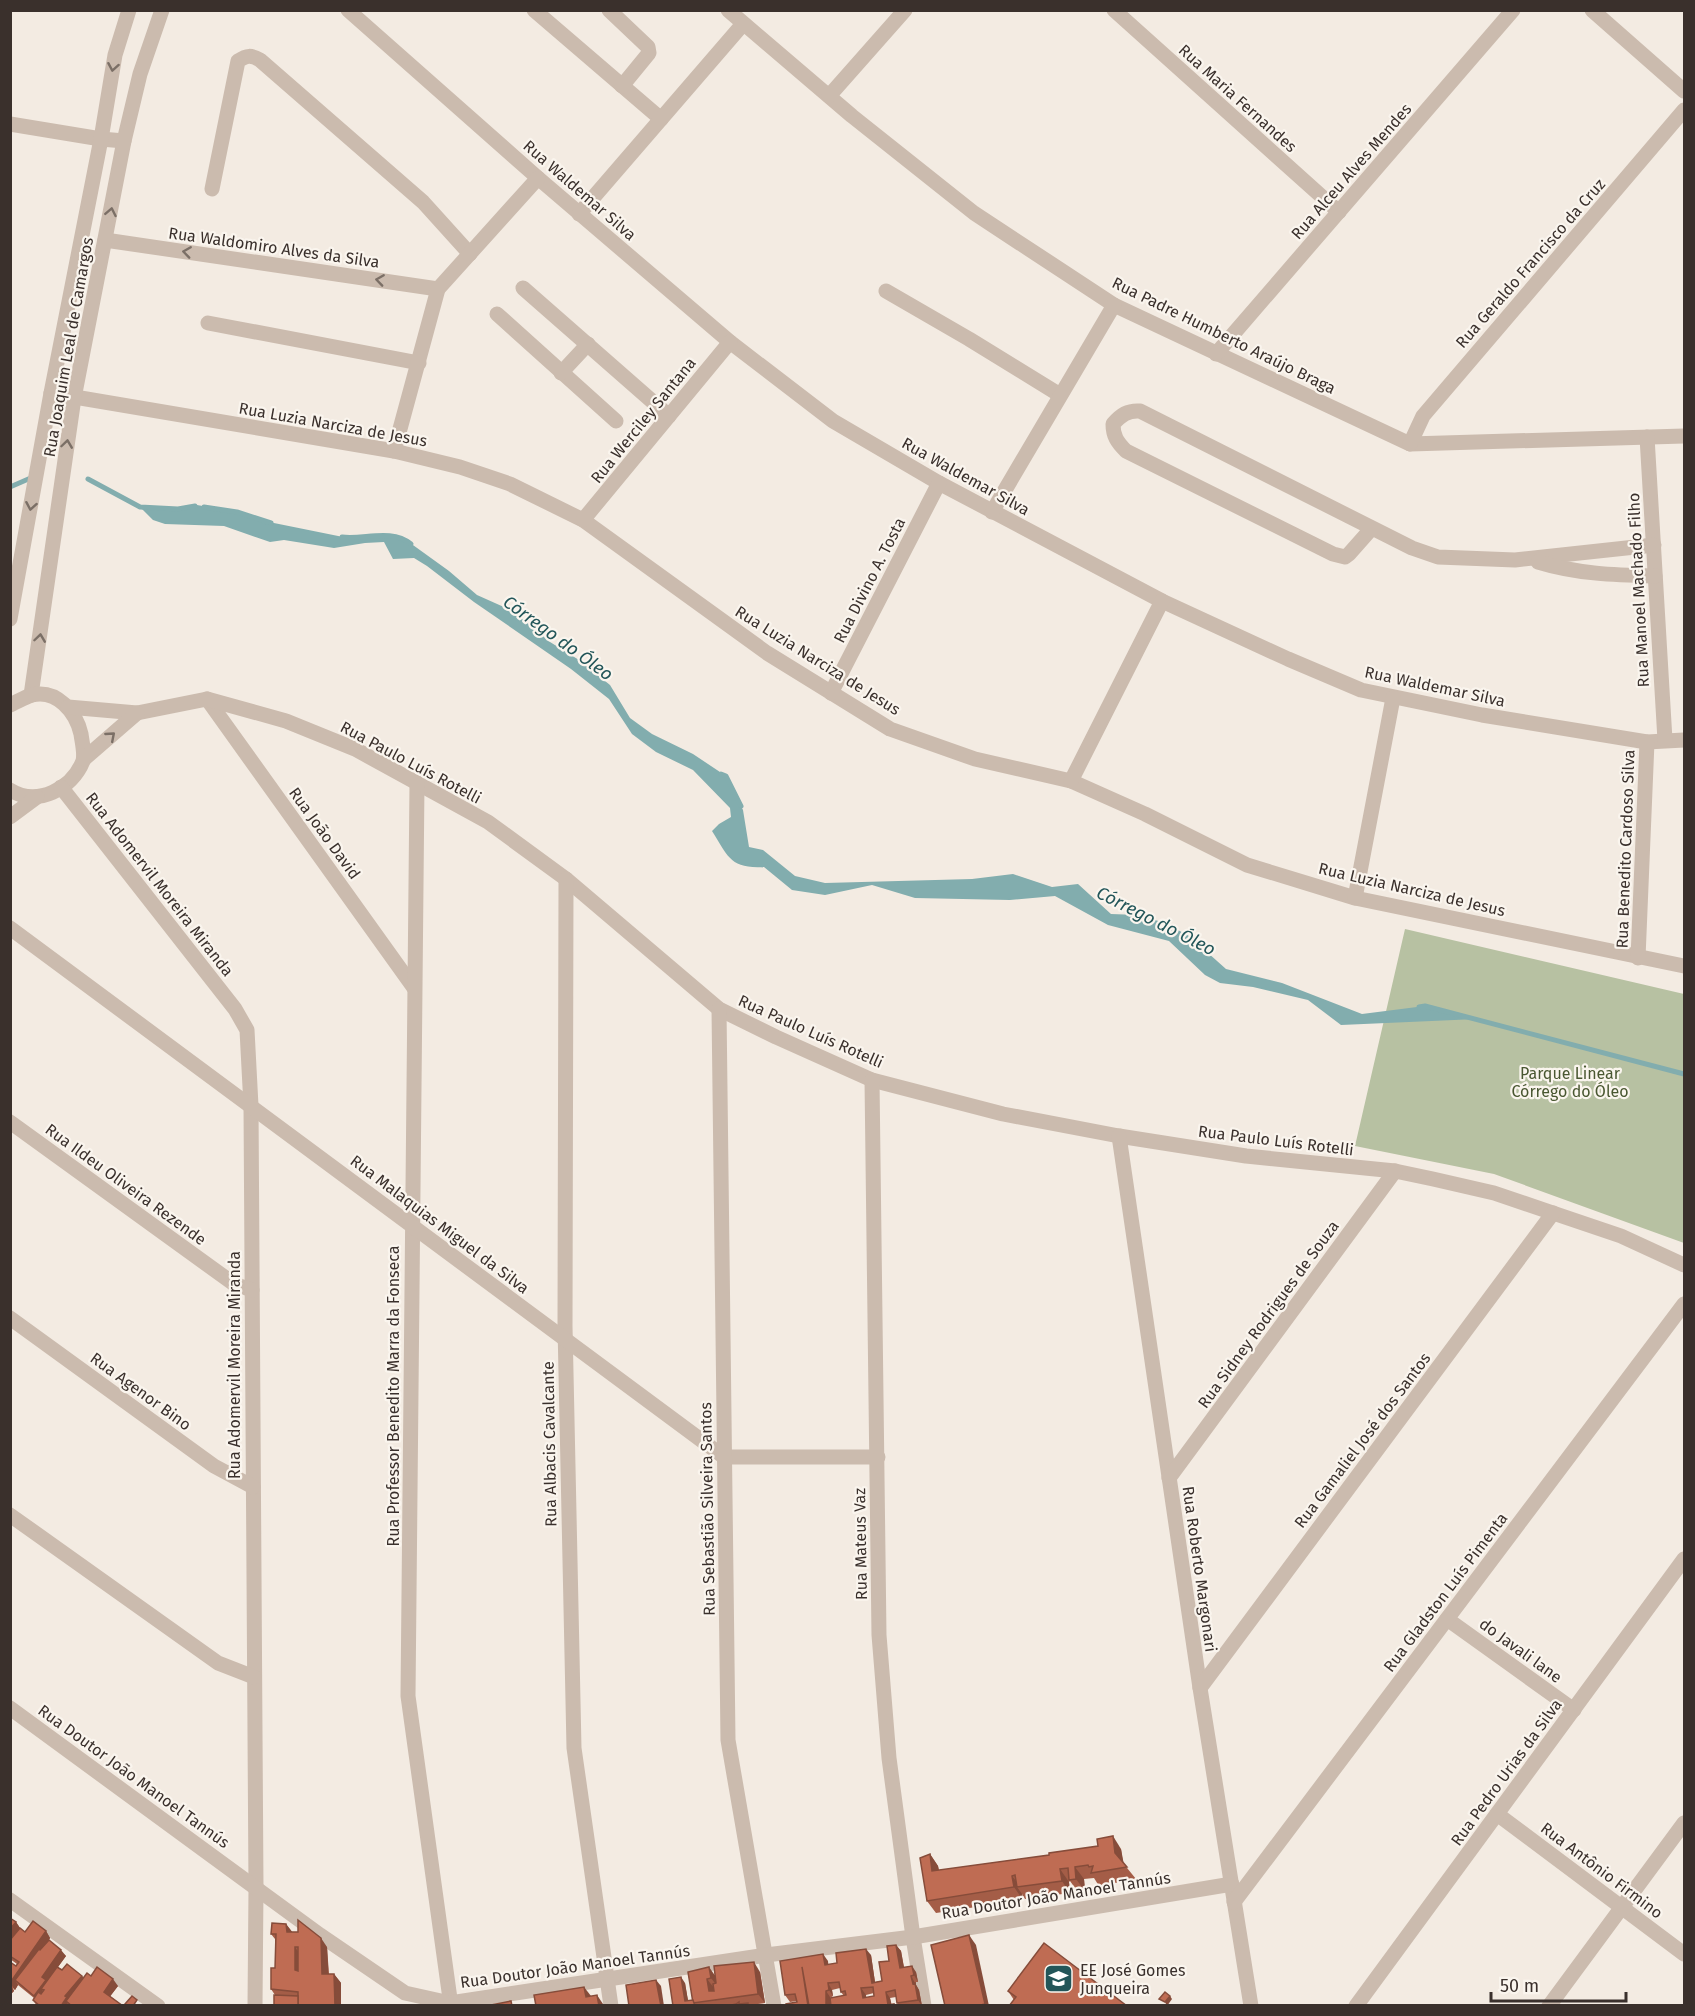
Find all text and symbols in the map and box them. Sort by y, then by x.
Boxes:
street label: Rua Maria Fernandes [1175,40,1301,156]
one-way arrow [107,61,120,71]
street label: Rua Alceu Alves Mendes [1287,100,1415,243]
street label: Rua Waldemar Silva [519,136,640,244]
street label: Rua Geraldo Francisco da Cruz [1452,175,1609,352]
one-way arrow [104,207,117,217]
street label: Rua Waldomiro Alves da Silva [167,223,381,272]
street label: Rua Joaquim Leal de Camargos [40,236,97,459]
one-way arrow [183,246,192,258]
street label: Rua Padre Humberto Araújo Braga [1109,273,1339,398]
one-way arrow [376,275,385,287]
street label: Rua Werciley Santana [587,354,700,487]
street label: Rua Luzia Narciza de Jesus [237,399,429,450]
street label: Rua Waldemar Silva [899,433,1033,519]
one-way arrow [61,440,73,449]
street label: Rua Manoel Machado Filho [1624,492,1653,688]
one-way arrow [25,501,38,511]
street label: Rua Divino A. Tosta [830,514,909,646]
water label: Córrego do Óleo [499,591,617,685]
street label: Rua Luzia Narciza de Jesus [732,602,904,719]
one-way arrow [33,633,45,642]
street label: Rua Waldemar Silva [1363,662,1507,711]
street label: Rua Paulo Luís Rotelli [337,717,484,808]
one-way arrow [104,732,115,743]
street label: Rua Benedito Cardoso Silva [1613,749,1638,949]
street label: Rua João David [285,784,364,883]
street label: Rua Adomervil Moreira Miranda [82,789,237,980]
street label: Rua Luzia Narciza de Jesus [1317,859,1507,920]
water label: Córrego do Óleo [1093,882,1219,960]
street label: Rua Paulo Luís Rotelli [735,991,886,1072]
park label: Parque Linear Córrego do Óleo [1511,1064,1629,1101]
street label: Rua Ildeu Oliveira Rezende [42,1120,210,1249]
street label: Rua Paulo Luís Rotelli [1197,1122,1355,1159]
street label: Rua Malaquias Miguel da Silva [347,1151,533,1298]
street label: Rua Sidney Rodrigues de Souza [1194,1217,1343,1412]
street label: Rua Professor Benedito Marra da Fonseca [384,1246,403,1546]
street label: Rua Adomervil Moreira Miranda [225,1251,244,1479]
street label: Rua Agenor Bino [87,1348,195,1434]
street label: Rua Gamaliel José dos Santos [1290,1349,1434,1532]
street label: Rua Albacis Cavalcante [539,1361,560,1527]
street label: Rua Sebastião Silveira Santos [696,1402,719,1616]
street label: Rua Roberto Margonari [1178,1485,1221,1653]
street label: Rua Mateus Vaz [850,1488,871,1600]
street label: Rua Gladston Luís Pimenta [1379,1509,1511,1676]
street label: do Javali lane [1476,1614,1566,1687]
street label: Rua Pedro Urias da Silva [1447,1695,1566,1849]
street label: Rua Doutor João Manoel Tannús [34,1701,233,1852]
street label: Rua Antônio Firmino [1537,1818,1666,1922]
street label: Rua Doutor João Manoel Tannús [940,1868,1172,1923]
street label: Rua Doutor João Manoel Tannús [459,1941,691,1992]
place label: EE José Gomes Junqueira [1080,1961,1185,1998]
school or university icon: EE José Gomes Junqueira [1043,1963,1075,1995]
scale bar [1491,1965,1626,2003]
text: 50 m [1500,1975,1539,1997]

